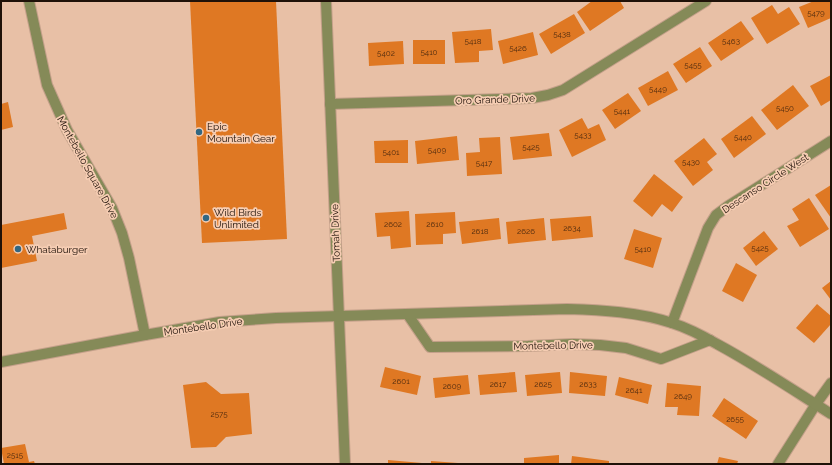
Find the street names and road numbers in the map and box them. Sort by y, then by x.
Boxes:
street label: Oro Grande Drive [455,93,535,106]
street label: Montebello Square Drive [55,114,120,220]
street label: Descanso Circle West [720,151,811,215]
street label: Tomah Drive [329,204,342,262]
street label: Montebello Drive [163,316,243,337]
street label: Montebello Drive [513,339,593,352]

